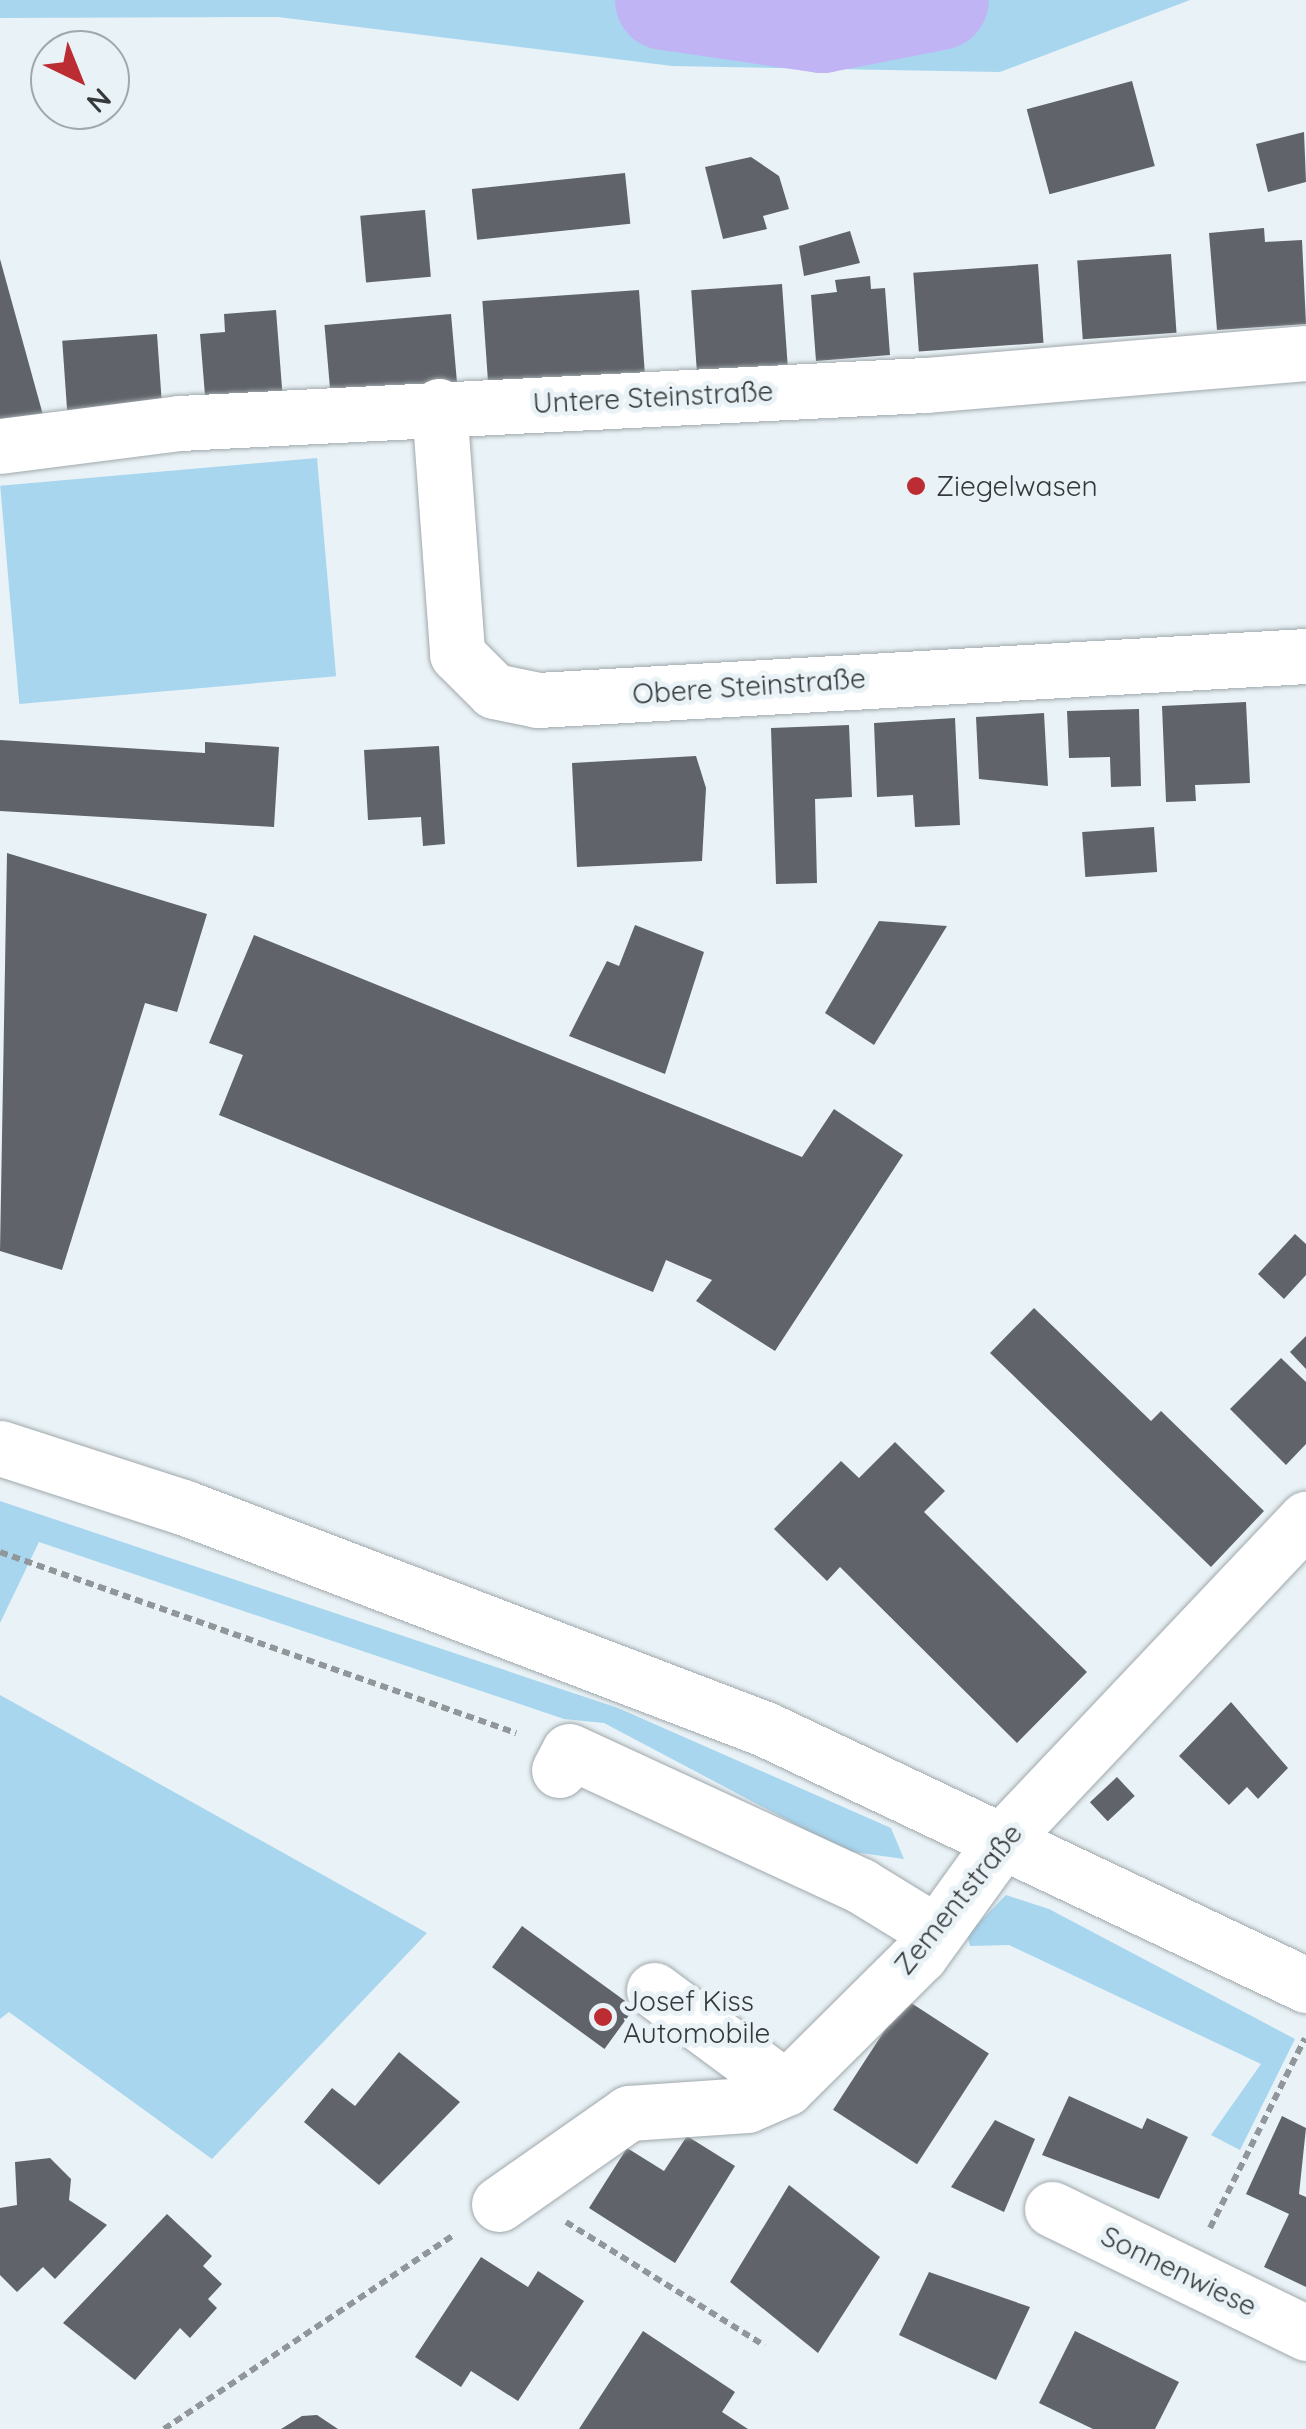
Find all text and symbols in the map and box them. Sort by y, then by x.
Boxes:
north arrow [30,30,130,130]
text: N [80,81,119,121]
street label: Untere Steinstraße [532,374,774,420]
place label: Ziegelwasen [936,469,1098,503]
marker: Ziegelwasen [905,475,927,497]
street label: Obere Steinstraße [631,661,867,711]
street label: Zementstraße [887,1817,1029,1981]
place label: Josef Kiss Automobile [623,1984,770,2050]
marker: Josef Kiss Automobile [592,2006,614,2028]
street label: Sonnenwiese [1096,2219,1262,2323]

